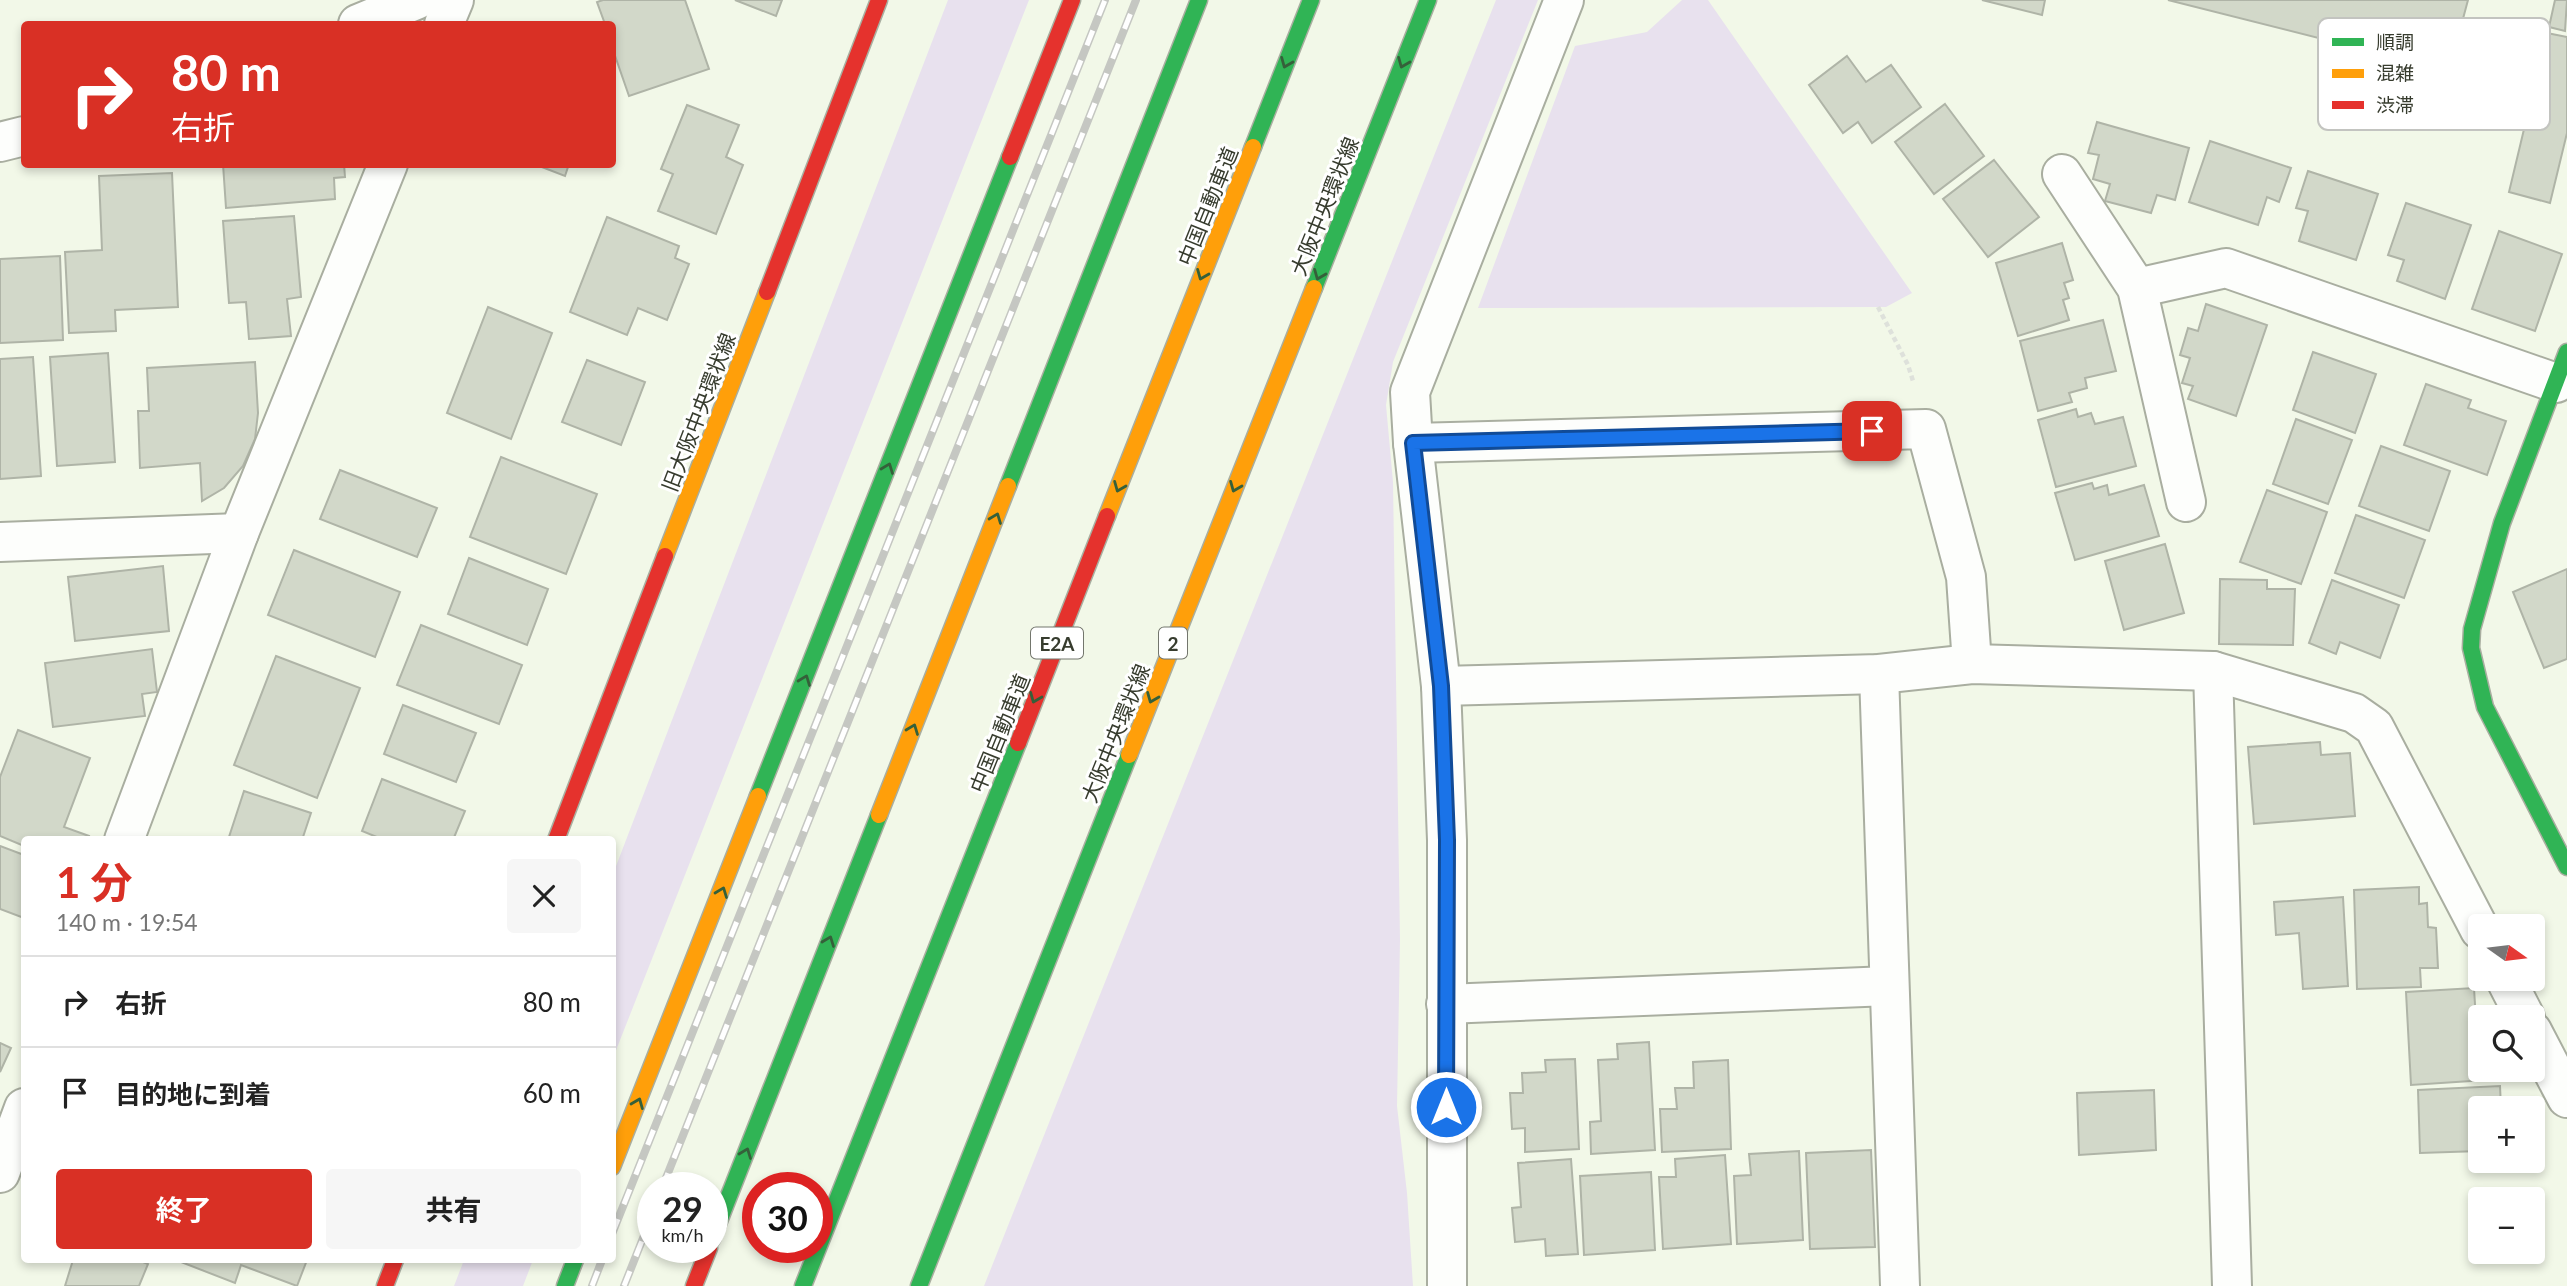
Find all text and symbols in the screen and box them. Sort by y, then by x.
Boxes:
legend [2318,18,2550,130]
text: 順調 [2376,30,2414,53]
text: 80 m [171,43,281,101]
icon: right [56,49,147,140]
one-way arrow [1280,57,1294,69]
one-way arrow [1397,57,1411,69]
text: 混雑 [2376,61,2414,84]
text: 渋滞 [2376,93,2414,116]
text: 右折 [171,107,235,146]
street label: 大阪中央環状線 [1285,133,1363,279]
street label: 中国自動車道 [1172,143,1242,269]
one-way arrow [1197,268,1211,280]
one-way arrow [1314,268,1328,280]
street label: 旧大阪中央環状線 [656,329,740,495]
pin [1842,401,1902,461]
icon: arrive [1853,412,1891,450]
one-way arrow [879,463,893,475]
one-way arrow [1113,480,1127,492]
one-way arrow [1230,480,1244,492]
one-way arrow [987,512,1001,524]
road number: E2A [1031,628,1083,658]
road number: 2 [1159,628,1187,658]
street label: 大阪中央環状線 [1076,660,1154,806]
street label: 中国自動車道 [964,670,1034,796]
one-way arrow [796,675,810,687]
one-way arrow [1146,691,1160,703]
one-way arrow [1030,692,1044,704]
one-way arrow [904,724,918,736]
text: 1 分 [56,857,133,907]
button: close [507,859,581,933]
one-way arrow [713,887,727,899]
text: 140 m · 19:54 [56,908,198,936]
north arrow [2468,914,2544,990]
map controls [2468,914,2545,1264]
one-way arrow [821,936,835,948]
icon: right [56,983,94,1021]
text: 80 m [523,986,581,1018]
text: 右折 [115,987,167,1019]
button: search [2468,1005,2545,1082]
position arrow [1409,1070,1483,1144]
icon: arrive [56,1074,94,1112]
text: 60 m [523,1077,581,1109]
text: 目的地に到着 [115,1078,271,1110]
button: + [2468,1096,2545,1173]
one-way arrow [629,1098,643,1110]
one-way arrow [738,1147,752,1159]
button: 終了 [56,1169,312,1249]
button: 共有 [326,1169,581,1249]
speed limit sign: 30 [742,1172,833,1263]
text: 29 [662,1187,703,1229]
button: − [2468,1187,2545,1264]
text: km/h [661,1224,704,1246]

